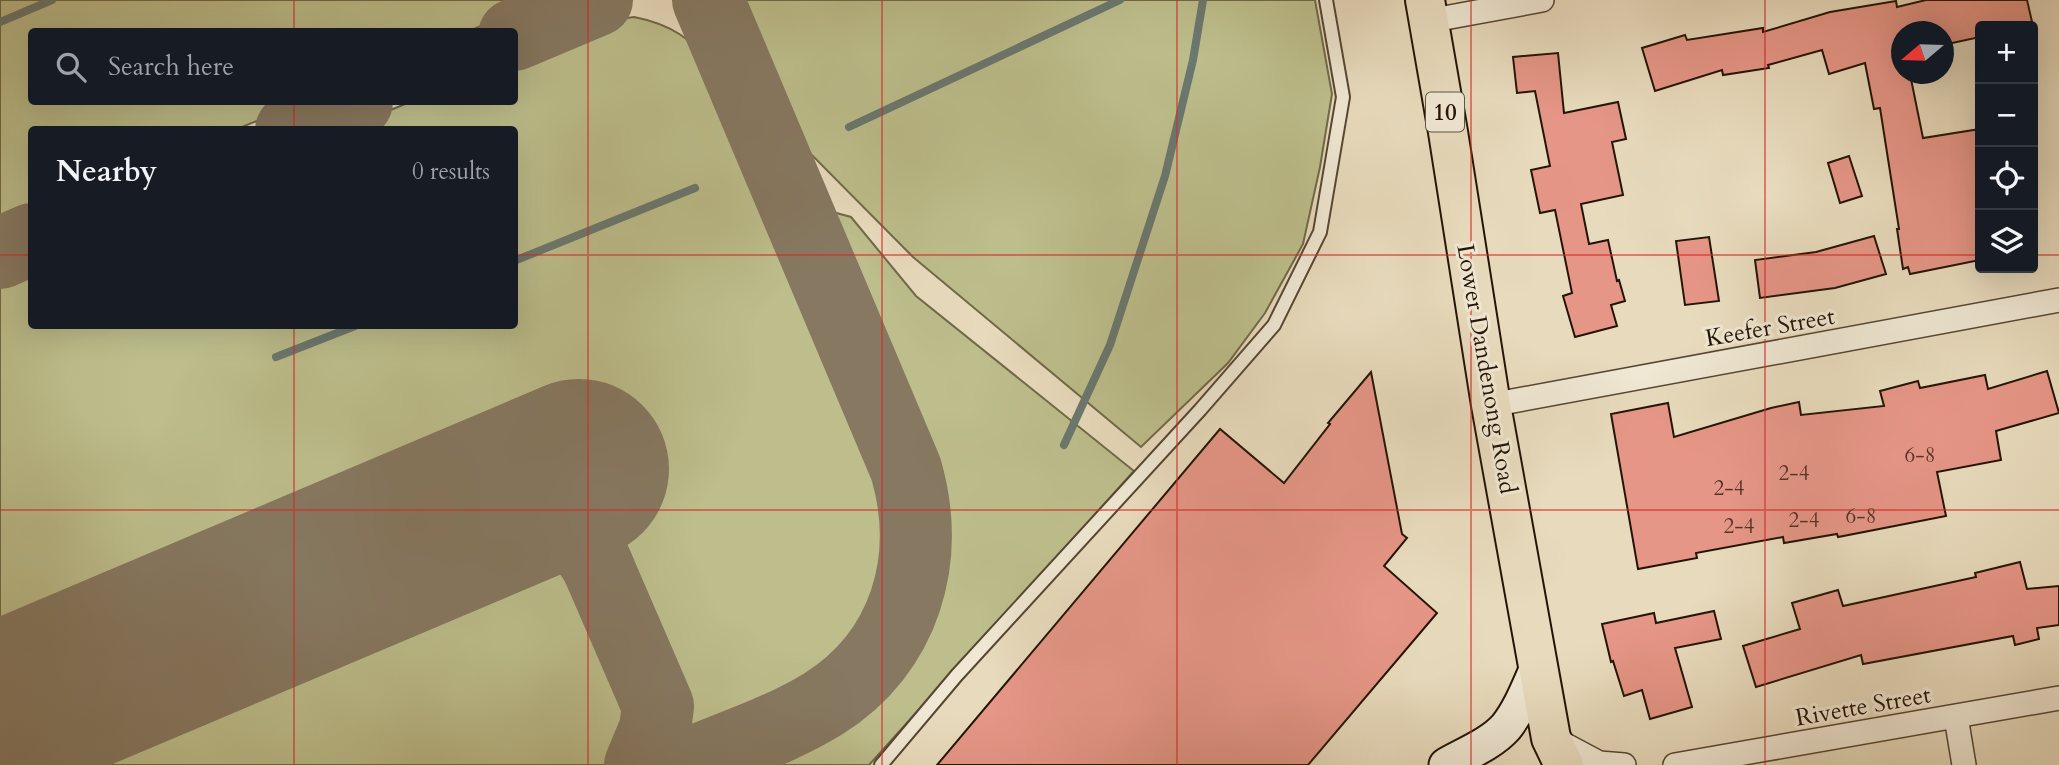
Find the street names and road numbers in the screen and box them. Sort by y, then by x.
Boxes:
road number: 10 [1426,92,1464,132]
street label: Lower Dandenong Road [1448,242,1525,497]
street label: Keefer Street [1703,300,1838,355]
street label: Rivette Street [1793,678,1934,735]

